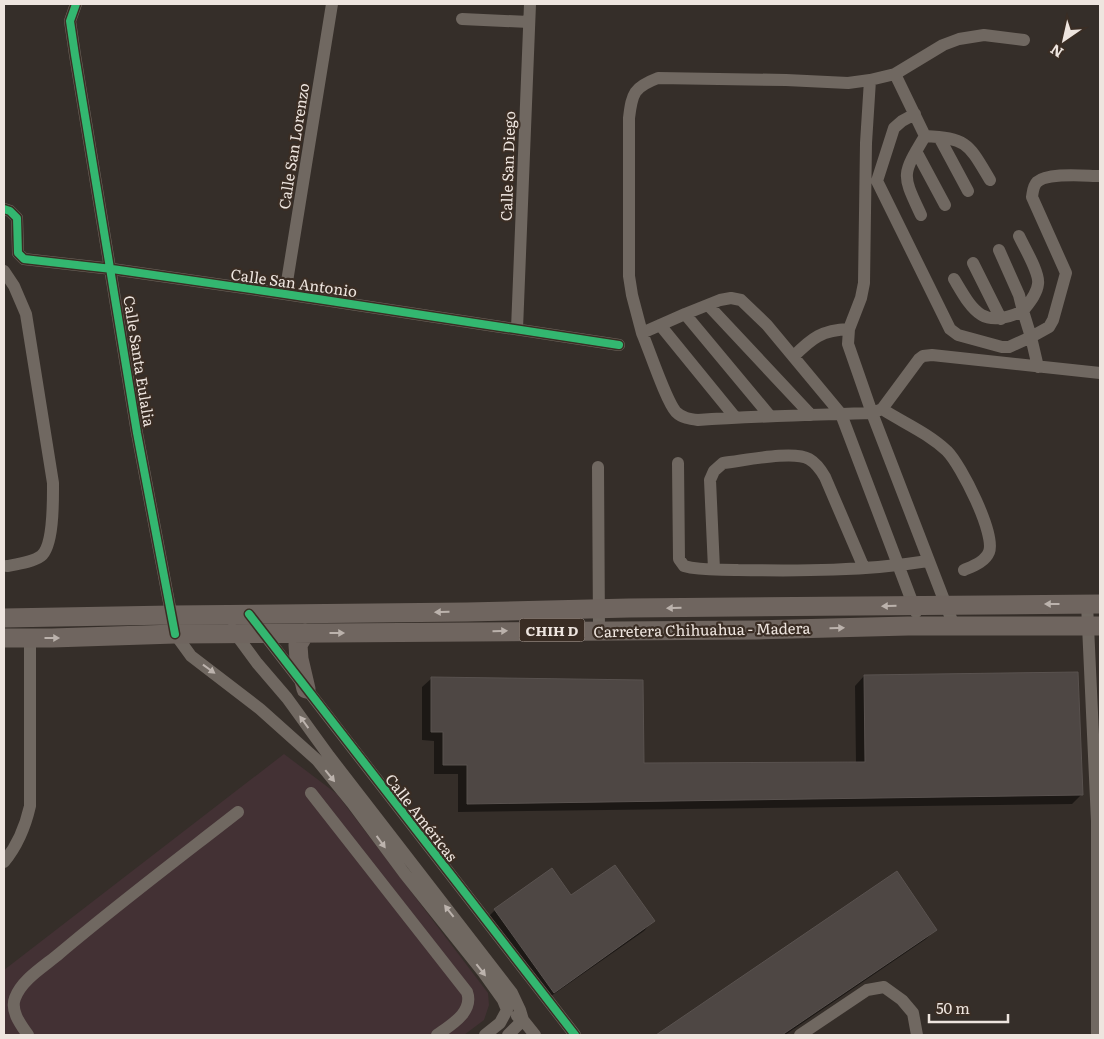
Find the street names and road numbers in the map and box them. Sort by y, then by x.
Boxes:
street label: Calle San Lorenzo [272,81,314,211]
street label: Calle San Diego [494,110,520,221]
street label: Calle San Antonio [229,262,359,302]
street label: Calle Santa Eulalia [118,294,162,429]
street label: Carretera Chihuahua - Madera [593,616,812,642]
road number: CHIH D [520,618,584,642]
street label: Calle Américas [380,768,464,866]

